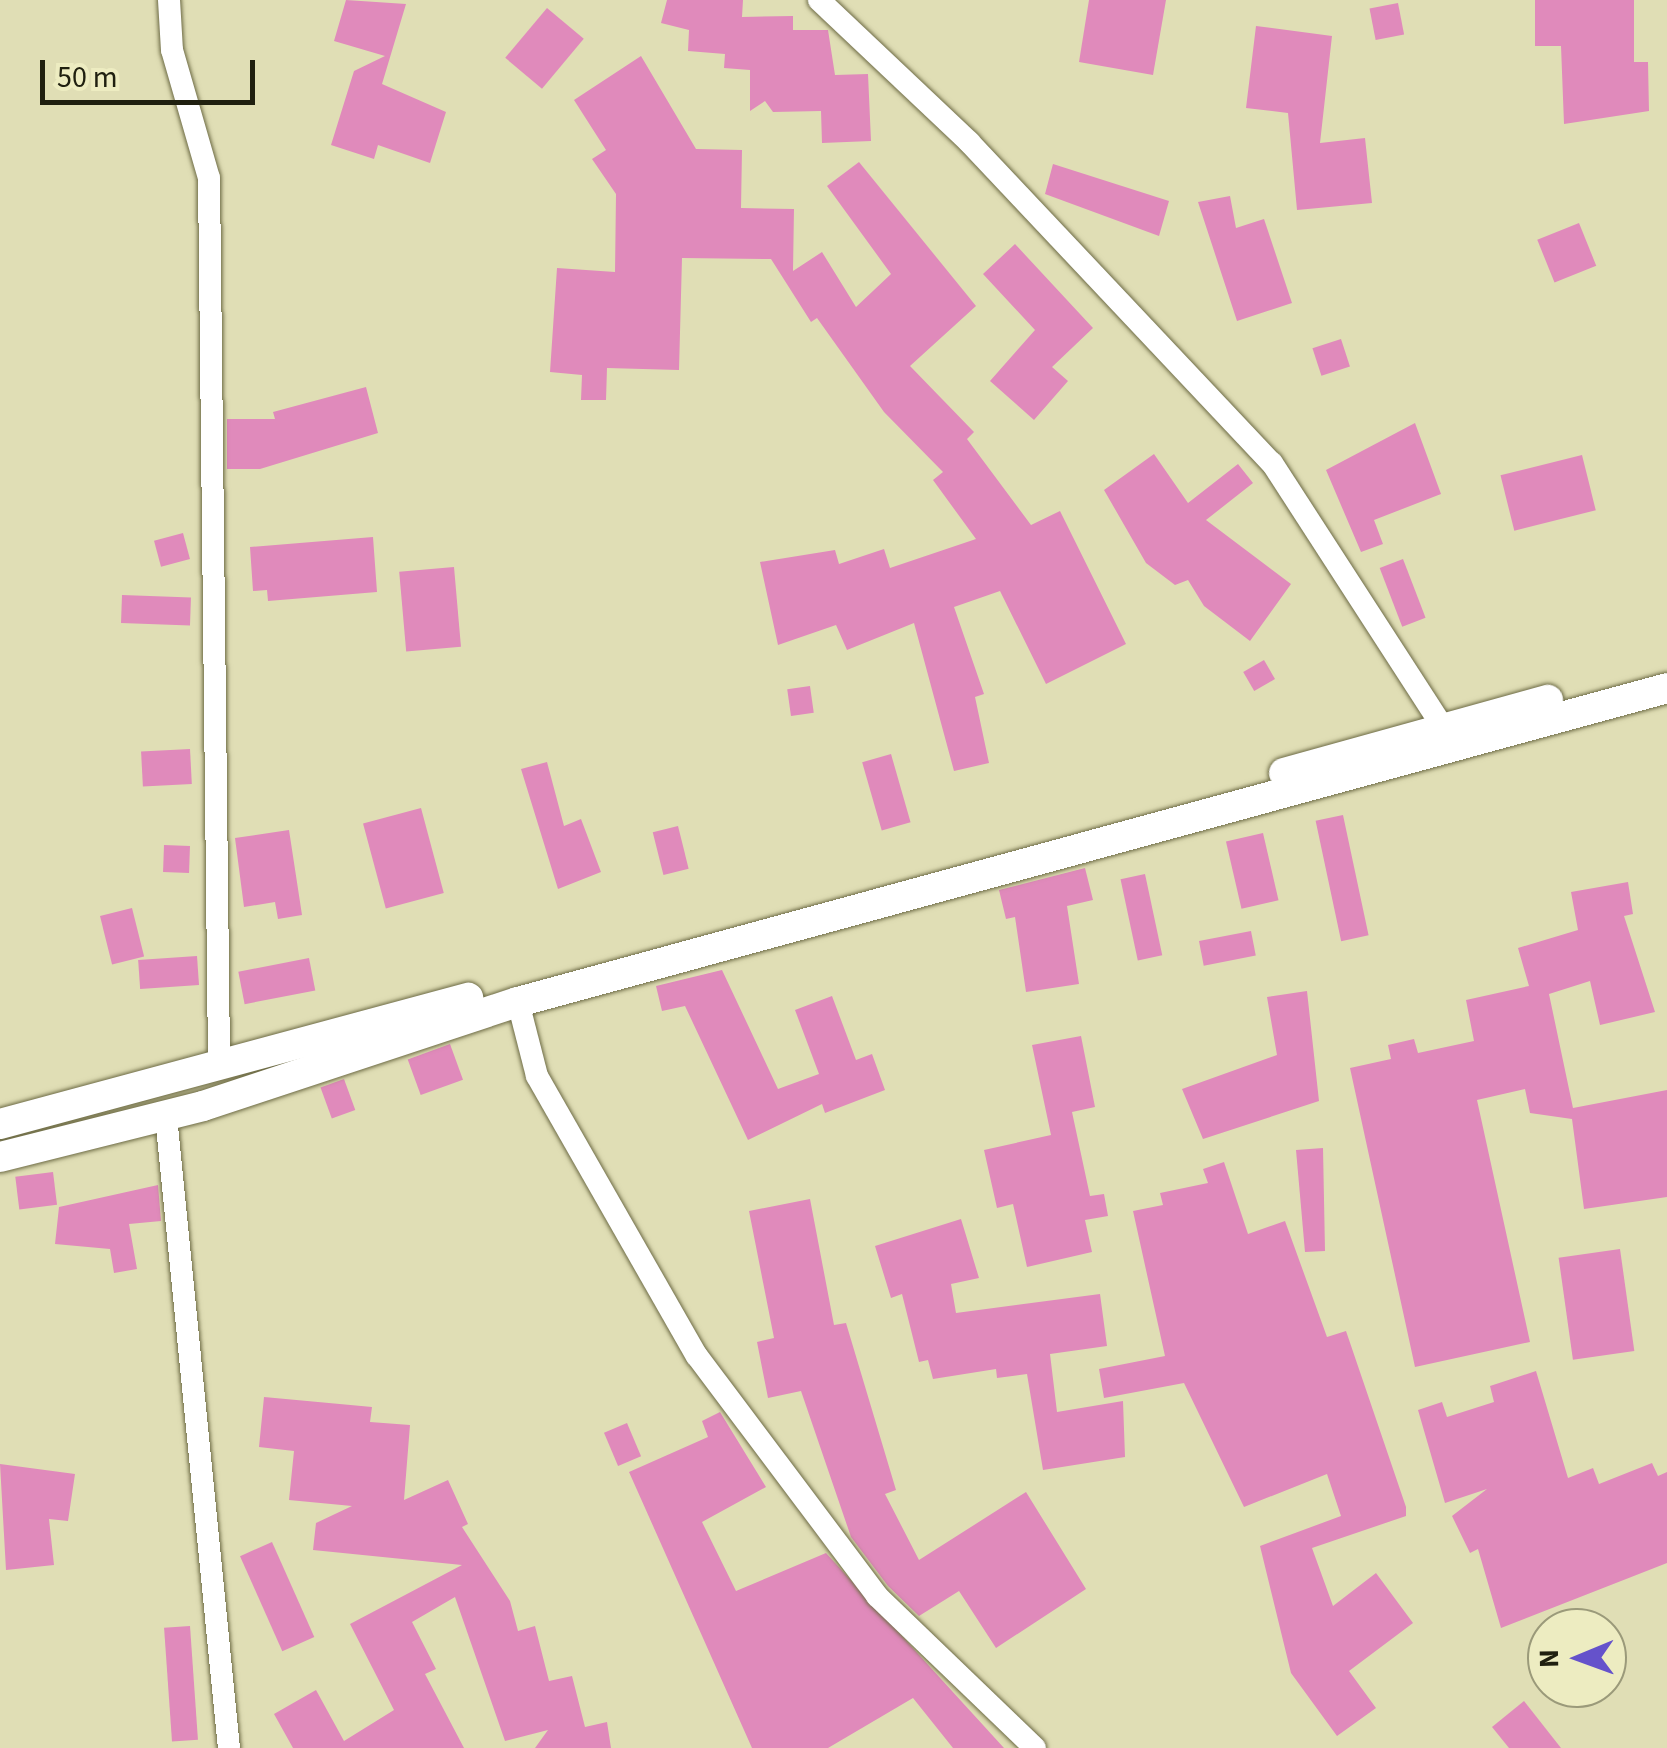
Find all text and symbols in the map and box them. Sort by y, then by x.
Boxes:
scale bar [45,40,260,102]
text: 50 m [57,56,118,99]
north arrow [1527,1608,1627,1708]
text: N [1529,1649,1569,1668]

